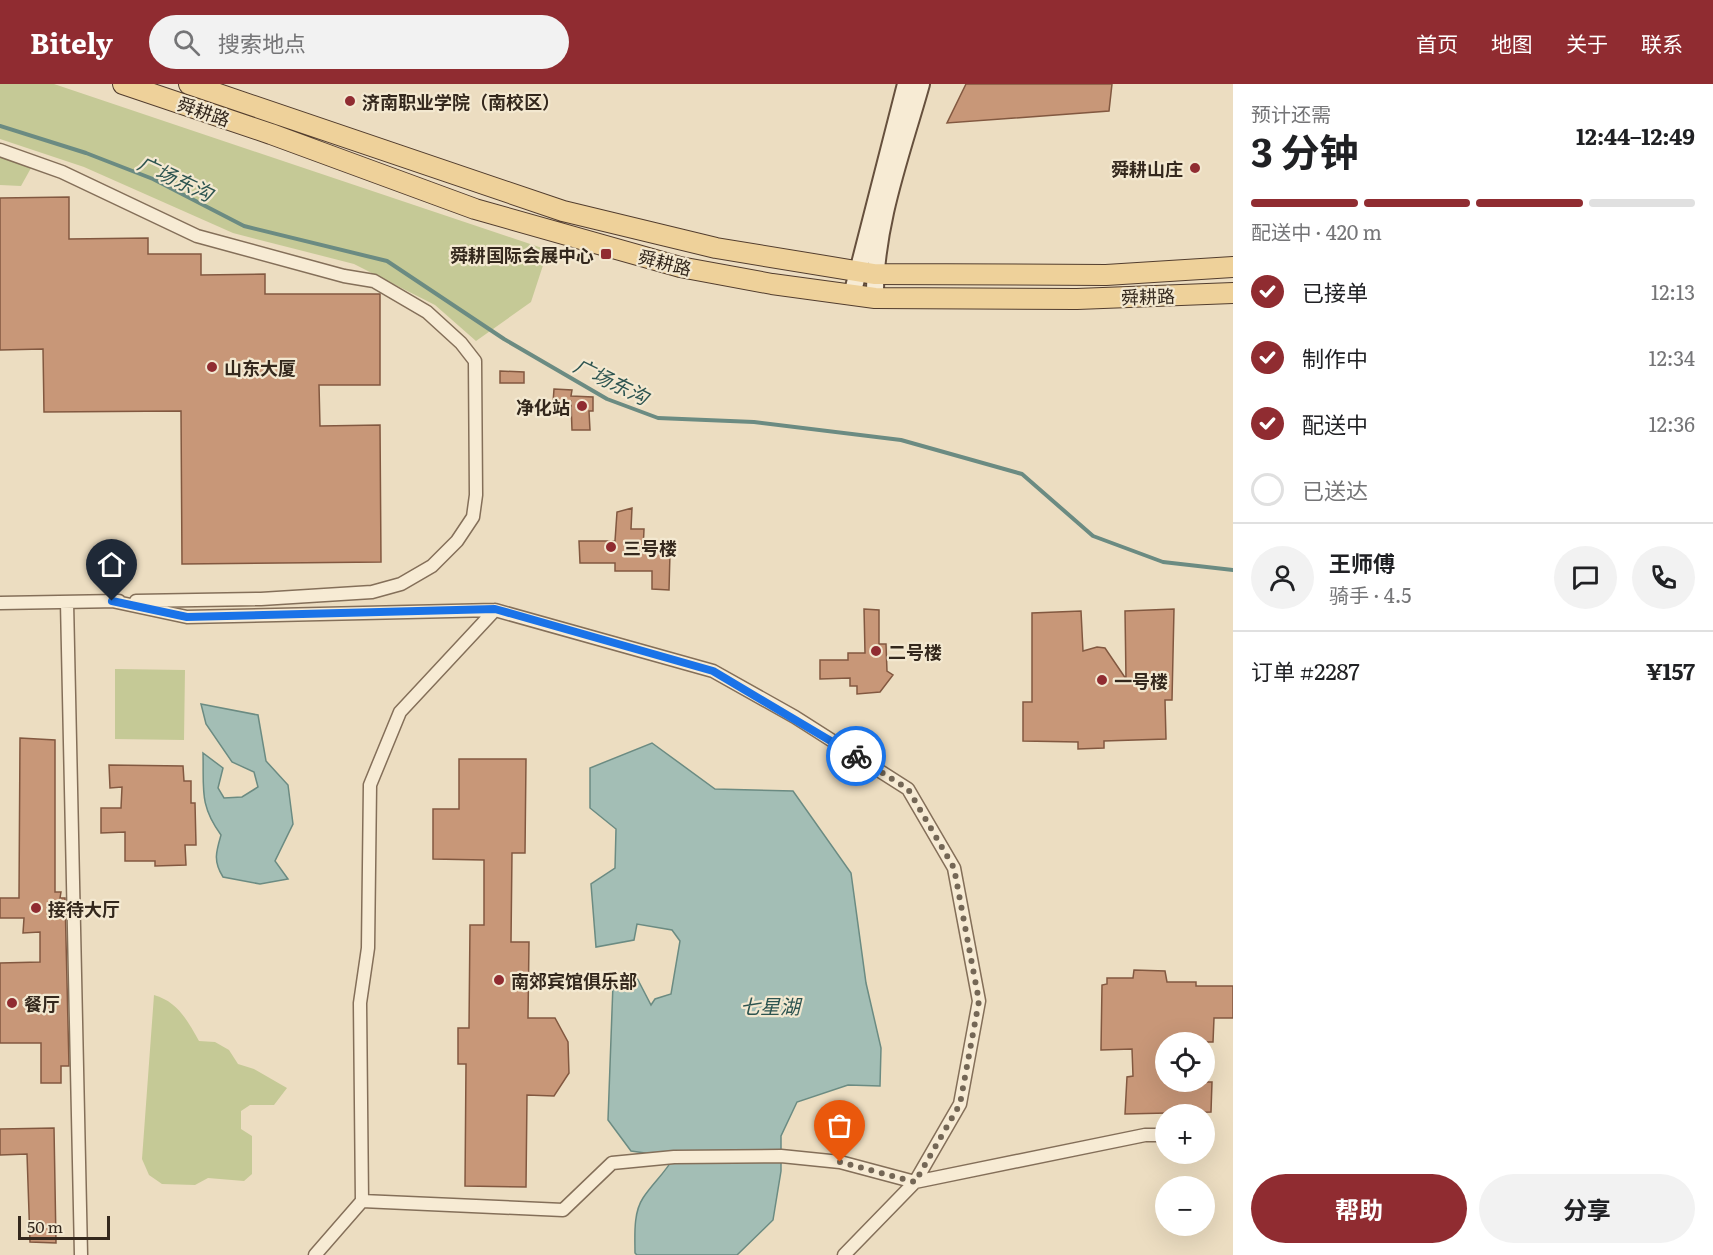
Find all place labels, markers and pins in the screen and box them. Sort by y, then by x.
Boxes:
place label: 济南职业学院（南校区） [362,88,560,115]
marker: 济南职业学院（南校区） [343,94,357,108]
place label: 舜耕山庄 [1111,155,1183,182]
marker: 舜耕山庄 [1188,161,1202,175]
place label: 舜耕国际会展中心 [450,241,594,268]
marker: 舜耕国际会展中心 [599,247,613,261]
place label: 山东大厦 [224,354,296,381]
marker: 山东大厦 [205,360,219,374]
place label: 净化站 [516,393,570,420]
marker: 净化站 [575,399,589,413]
place label: 三号楼 [623,534,677,561]
pin [86,539,137,601]
marker: 三号楼 [604,540,618,554]
place label: 二号楼 [888,638,942,665]
marker: 二号楼 [869,644,883,658]
place label: 一号楼 [1114,667,1168,694]
marker: 一号楼 [1095,673,1109,687]
place label: 接待大厅 [48,895,120,922]
marker: 接待大厅 [29,901,43,915]
place label: 南郊宾馆俱乐部 [511,967,637,994]
marker: 南郊宾馆俱乐部 [492,973,506,987]
place label: 餐厅 [24,990,60,1017]
marker: 餐厅 [5,996,19,1010]
pin [814,1100,865,1162]

